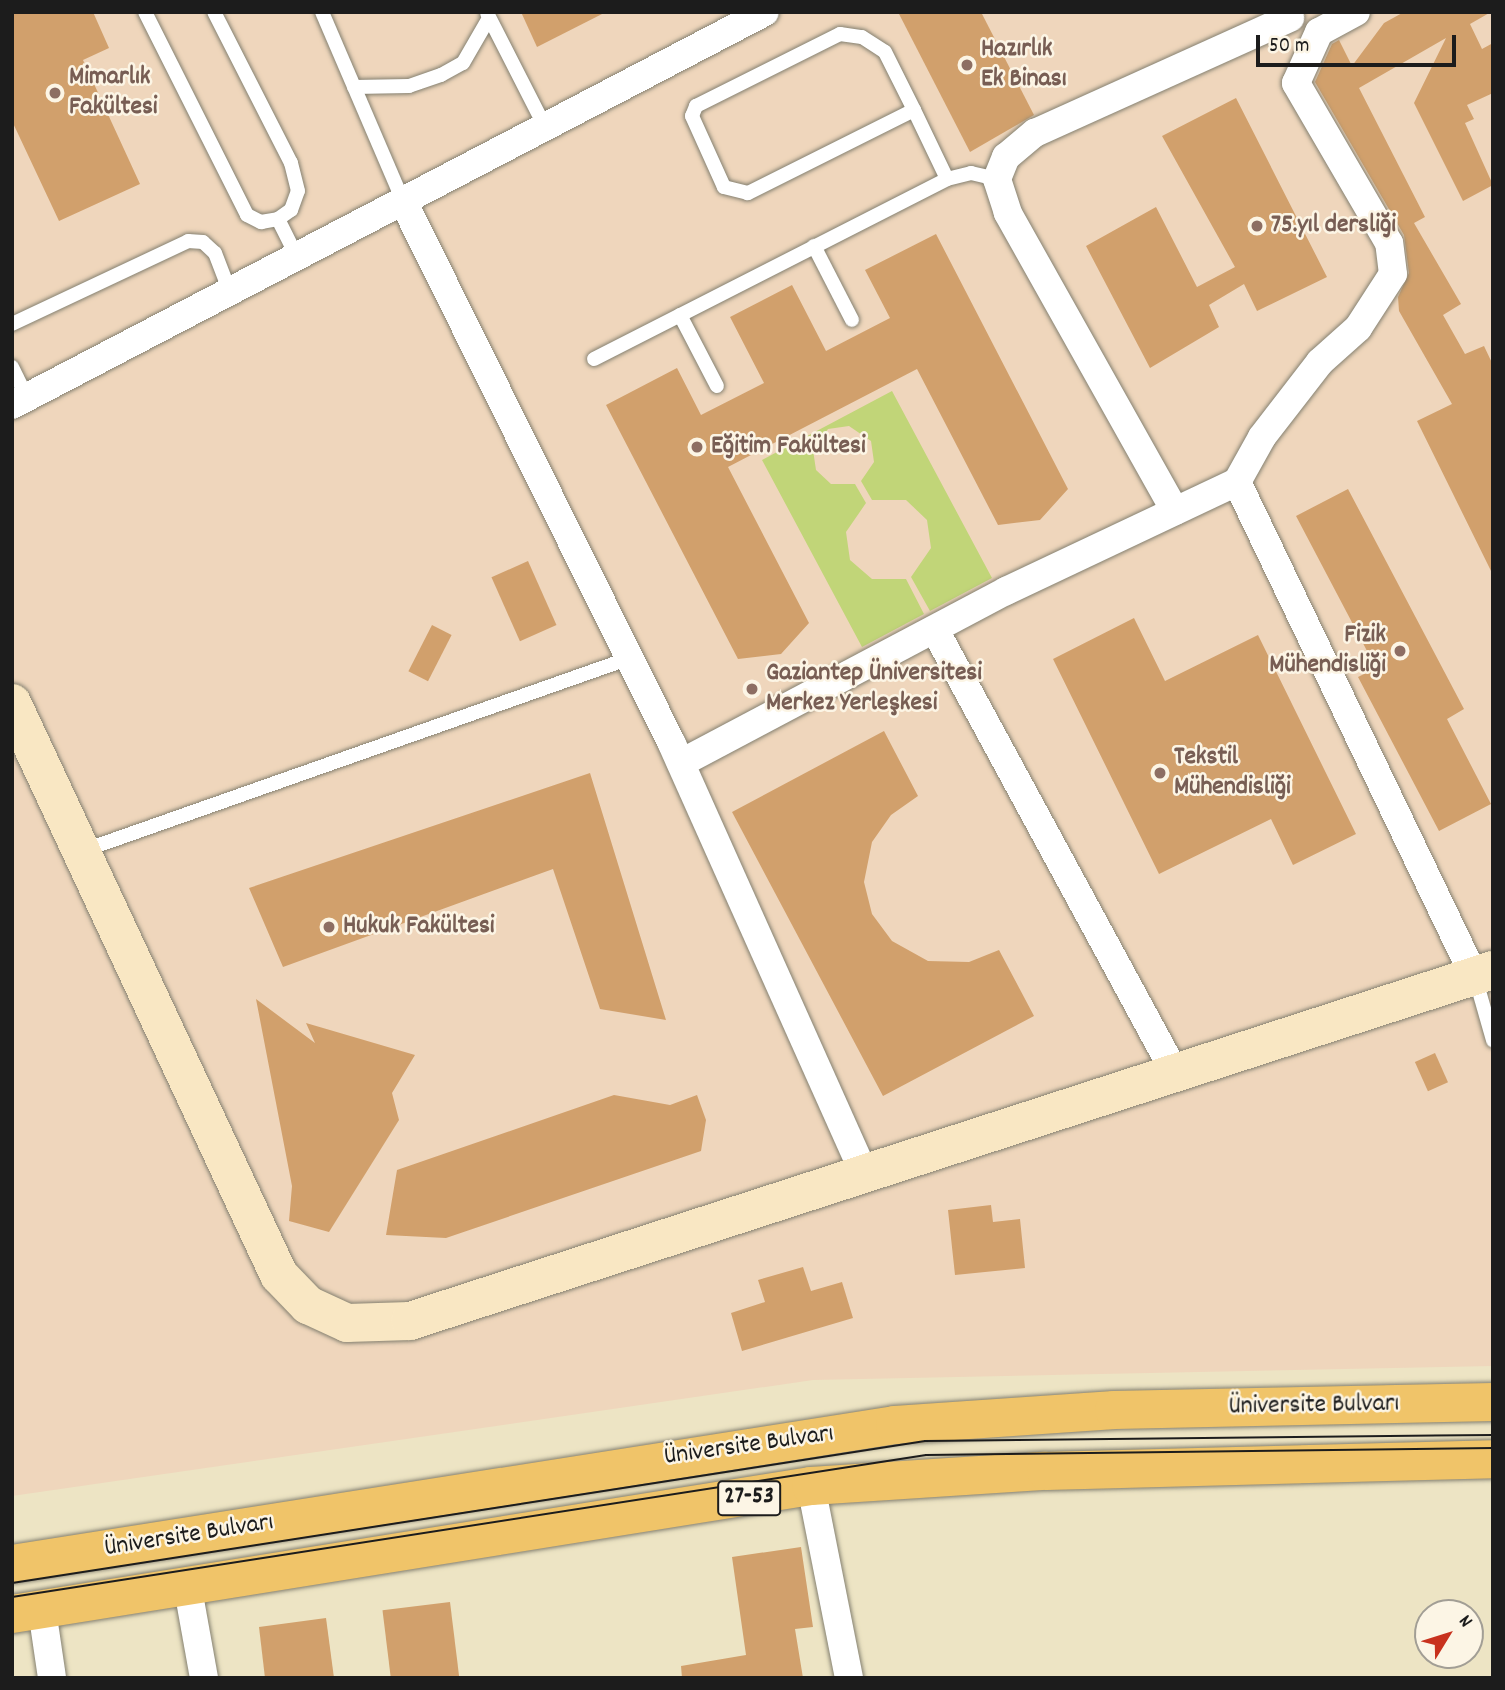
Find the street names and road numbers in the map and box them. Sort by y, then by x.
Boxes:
street label: Üniversite Bulvarı [1229,1389,1399,1423]
street label: Üniversite Bulvarı [662,1419,836,1473]
road number: 27-53 [716,1478,782,1518]
street label: Üniversite Bulvarı [102,1507,276,1565]

